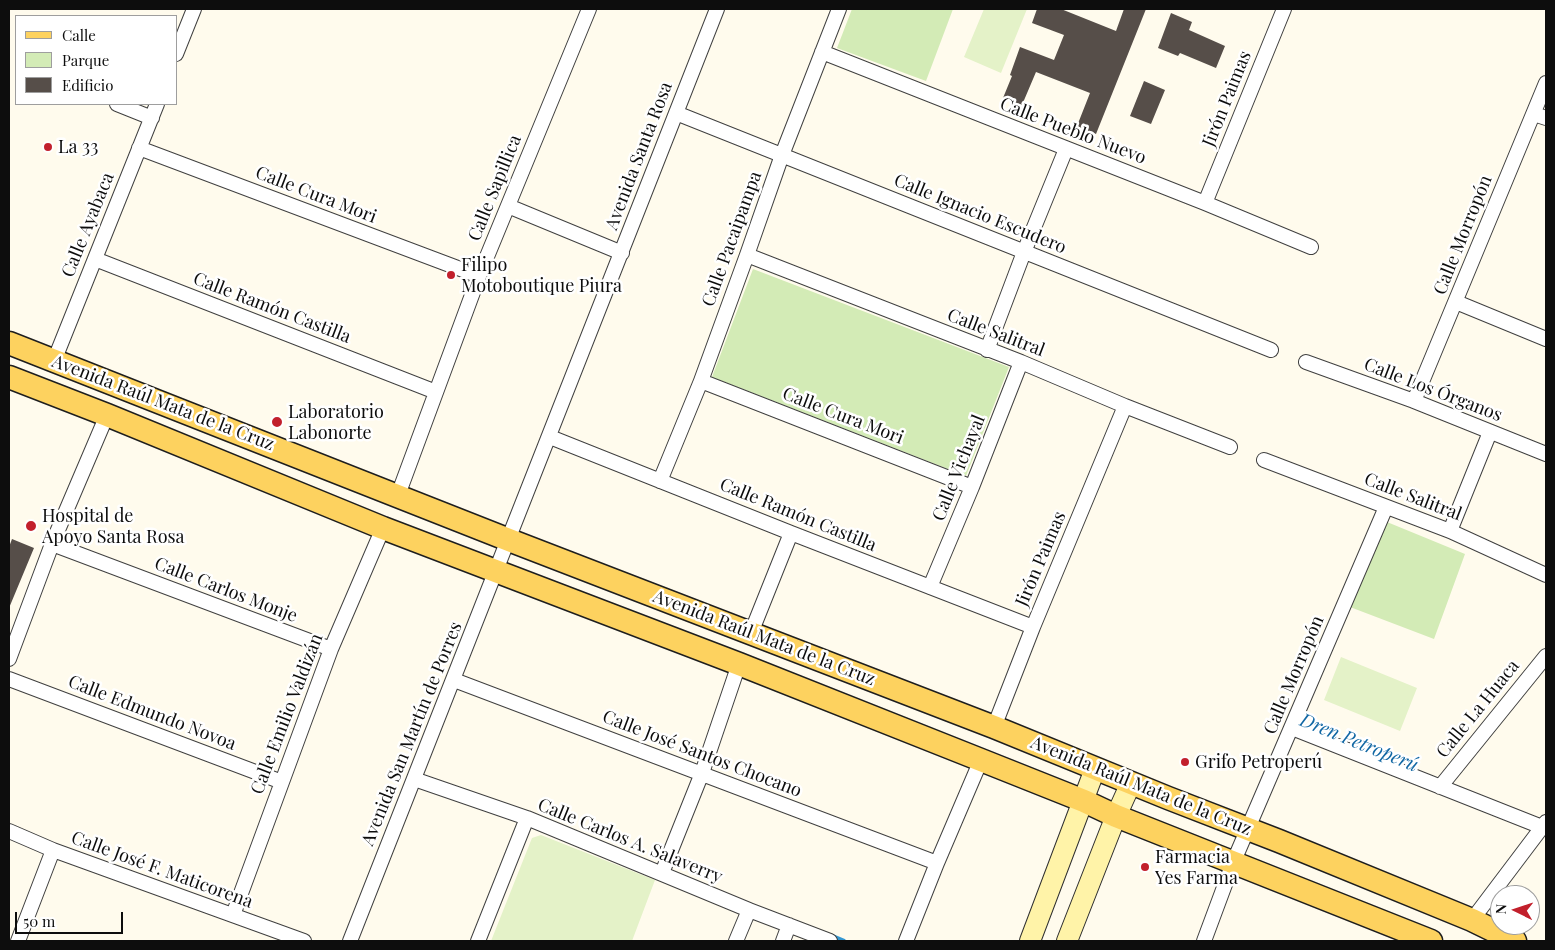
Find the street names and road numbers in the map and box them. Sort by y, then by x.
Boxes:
street label: Jirón Paimas [1198,48,1256,150]
street label: Avenida Santa Rosa [601,79,677,233]
street label: Calle Pueblo Nuevo [997,93,1149,169]
street label: Calle Sapillica [464,132,526,244]
street label: Calle Cura Mori [252,162,380,228]
street label: Calle Pacaipampa [698,168,766,310]
street label: Calle Ayabaca [57,169,119,281]
street label: Calle Ignacio Escudero [891,170,1069,258]
street label: Calle Morropón [1429,172,1497,298]
street label: Calle Ramón Castilla [190,268,354,348]
street label: Calle Salitral [944,305,1048,361]
street label: Avenida Raúl Mata de la Cruz [49,351,277,455]
street label: Calle Los Órganos [1361,354,1505,426]
street label: Calle Cura Mori [779,383,907,449]
street label: Calle Vichayal [928,412,990,524]
street label: Calle Salitral [1361,469,1465,525]
street label: Calle Ramón Castilla [717,474,879,556]
street label: Jirón Paimas [1011,508,1071,610]
street label: Calle Carlos Monje [152,553,300,627]
street label: Avenida Raúl Mata de la Cruz [650,586,878,690]
street label: Calle Morropón [1259,612,1329,738]
street label: Avenida San Martín de Porres [357,619,467,849]
street label: Calle Emilio Valdizán [246,631,328,797]
street label: Calle La Huaca [1432,656,1524,762]
street label: Calle Edmundo Novoa [65,671,239,755]
street label: Calle José Santos Chocano [599,706,805,802]
street label: Avenida Raúl Mata de la Cruz [1027,732,1255,840]
street label: Calle Carlos A. Salaverry [534,794,726,888]
street label: Calle José F. Maticorena [68,827,256,913]

